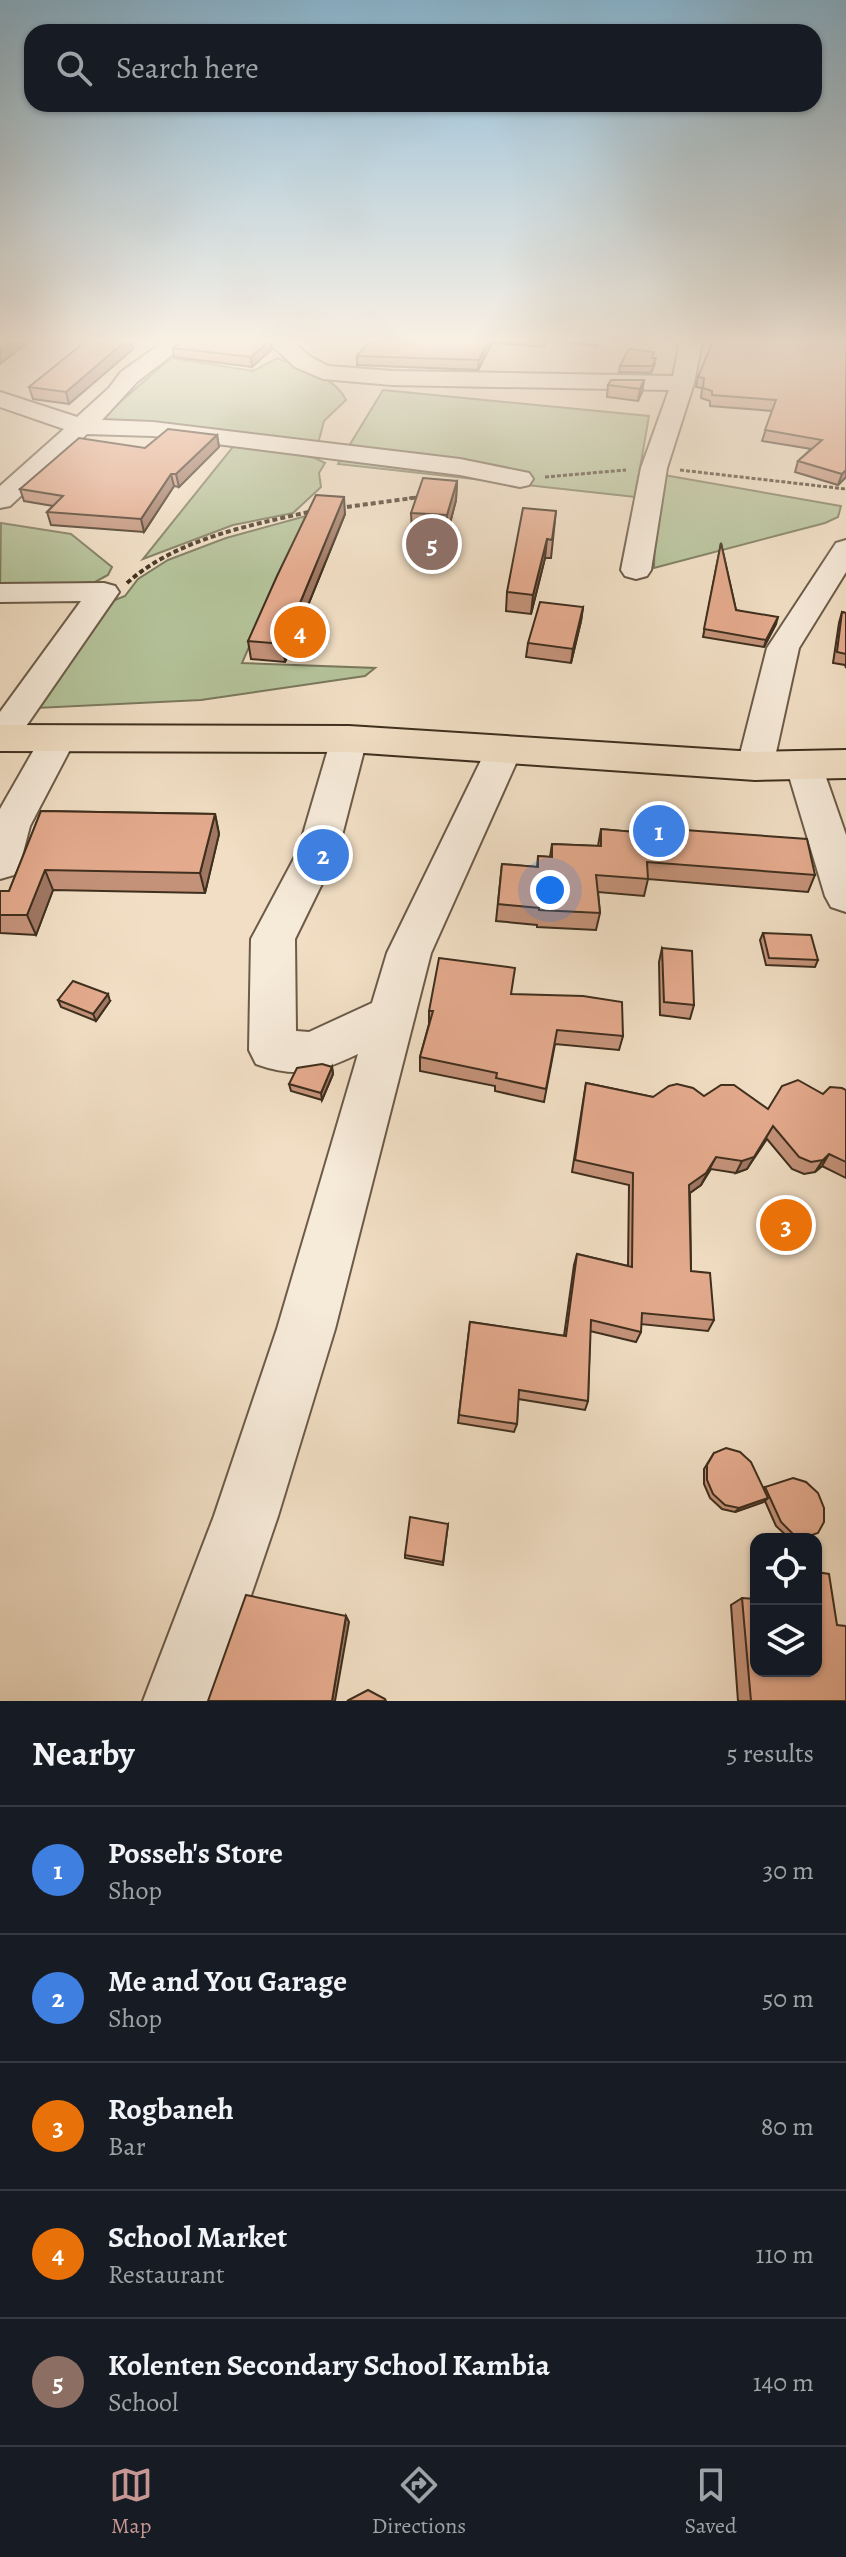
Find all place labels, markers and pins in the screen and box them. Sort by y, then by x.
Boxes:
pin: 5 [406,514,458,574]
pin: 4 [274,602,326,662]
pin: 1 [633,801,685,861]
pin: 2 [297,825,349,885]
pin: 3 [760,1195,812,1255]

